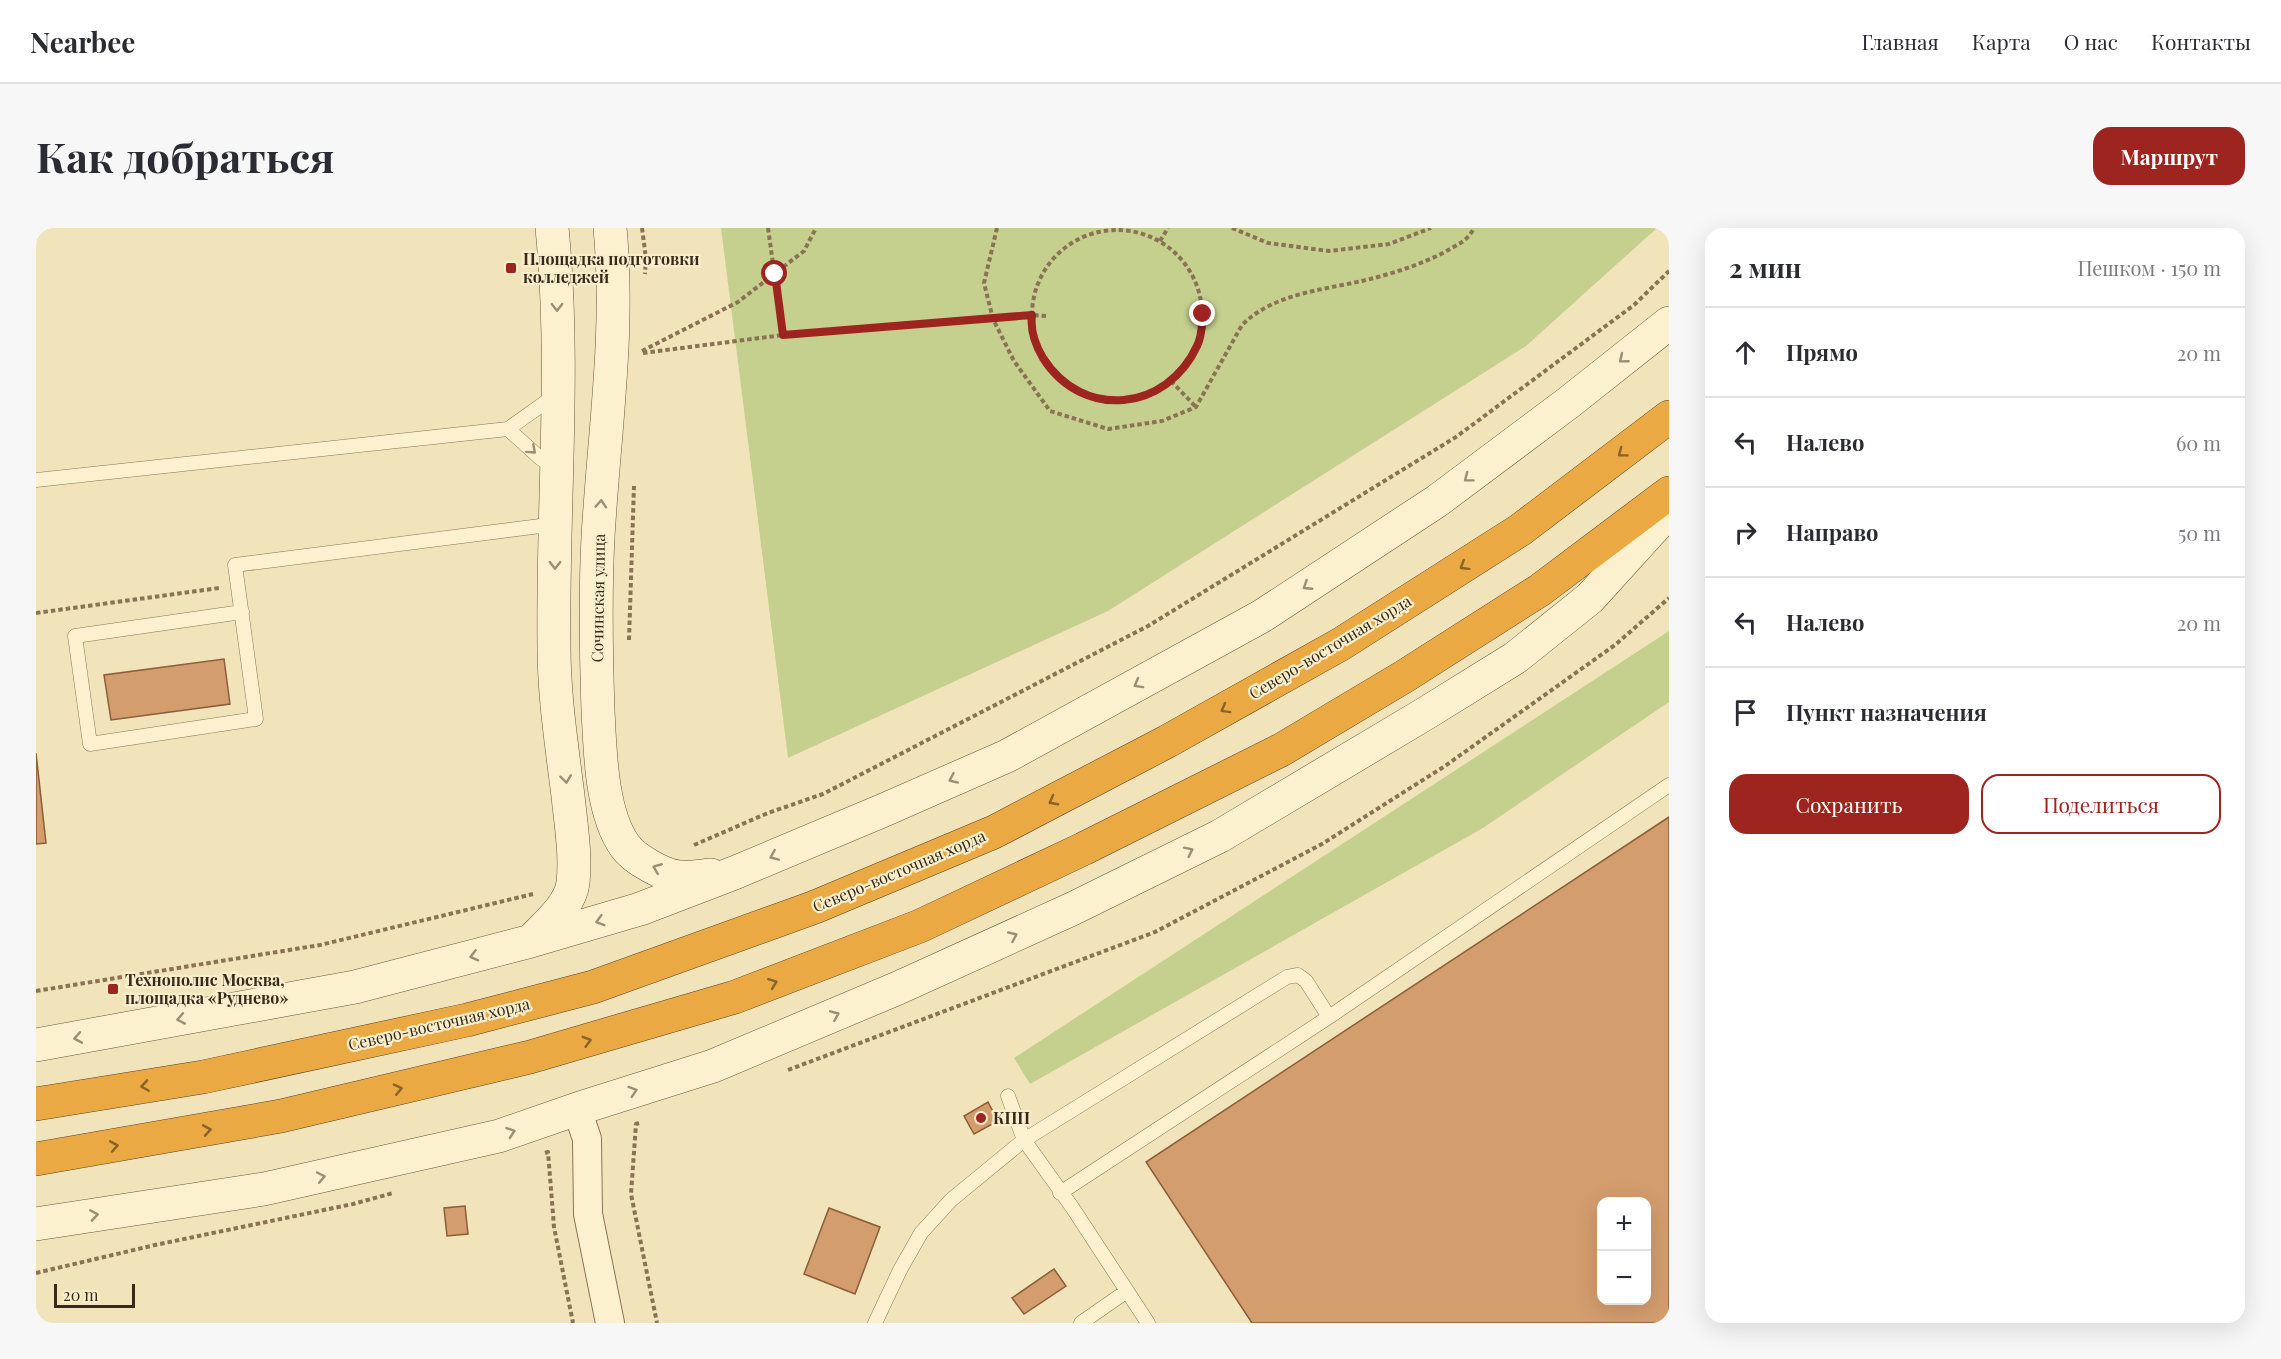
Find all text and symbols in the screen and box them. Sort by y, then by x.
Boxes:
text: Nearbee [30,23,135,60]
text: Главная [1861,27,1939,55]
text: Карта [1972,27,2031,55]
text: О нас [2064,27,2118,55]
text: Контакты [2151,27,2251,55]
button: Маршрут [2093,127,2245,185]
text: Как добраться [36,128,335,184]
place label: Площадка подготовки колледжей [523,248,700,287]
text: 2 мин [1729,250,1801,285]
text: Пешком · 150 m [2077,254,2221,281]
route start [761,260,787,286]
marker: Площадка подготовки колледжей [504,261,518,275]
route end [1189,300,1215,326]
one-way arrow [550,303,563,312]
icon: ahead [1729,336,1762,369]
text: Прямо [1786,337,1858,367]
text: 20 m [2177,339,2221,366]
one-way arrow [1619,352,1630,363]
icon: left [1729,426,1762,459]
text: Налево [1786,427,1864,457]
text: 60 m [2176,429,2221,456]
one-way arrow [525,443,536,454]
one-way arrow [1618,445,1629,456]
one-way arrow [1464,470,1475,481]
one-way arrow [594,499,607,508]
icon: right [1729,516,1762,549]
text: Направо [1786,517,1879,547]
text: 50 m [2178,519,2221,546]
street label: Сочинская улица [586,533,609,663]
one-way arrow [1460,558,1470,570]
one-way arrow [549,561,561,570]
one-way arrow [1302,579,1313,590]
street label: Северо-восточная хорда [1245,590,1415,703]
icon: left [1729,606,1762,639]
text: Налево [1786,607,1864,637]
text: 20 m [2177,609,2221,636]
one-way arrow [1134,677,1144,688]
icon: arrive [1729,696,1762,729]
text: Пункт назначения [1786,697,1987,727]
one-way arrow [1220,702,1231,713]
one-way arrow [949,772,960,784]
button: Сохранить [1729,774,1969,834]
button: Поделиться [1981,774,2221,834]
one-way arrow [559,775,572,784]
one-way arrow [1048,794,1059,805]
street label: Северо-восточная хорда [809,825,988,916]
one-way arrow [1182,847,1193,859]
one-way arrow [770,849,781,861]
one-way arrow [652,863,663,875]
one-way arrow [595,914,606,926]
one-way arrow [1007,931,1018,943]
one-way arrow [470,948,480,961]
place label: Технополис Москва, площадка «Руднево» [125,969,288,1008]
one-way arrow [767,978,778,990]
marker: Технополис Москва, площадка «Руднево» [106,982,120,996]
street label: Северо-восточная хорда [346,992,532,1055]
one-way arrow [828,1010,839,1022]
one-way arrow [177,1012,187,1025]
one-way arrow [73,1031,83,1044]
one-way arrow [581,1036,592,1048]
one-way arrow [141,1080,150,1092]
one-way arrow [393,1083,403,1096]
one-way arrow [627,1086,638,1098]
place label: КПП [993,1107,1030,1128]
marker: КПП [974,1111,988,1125]
one-way arrow [203,1124,212,1136]
one-way arrow [505,1127,516,1140]
one-way arrow [108,1140,118,1153]
one-way arrow [316,1171,326,1184]
map controls [1597,1197,1651,1305]
button: + [1597,1197,1651,1251]
one-way arrow [89,1209,98,1221]
button: − [1597,1251,1651,1305]
scale bar [54,1281,135,1308]
text: 20 m [63,1284,98,1305]

